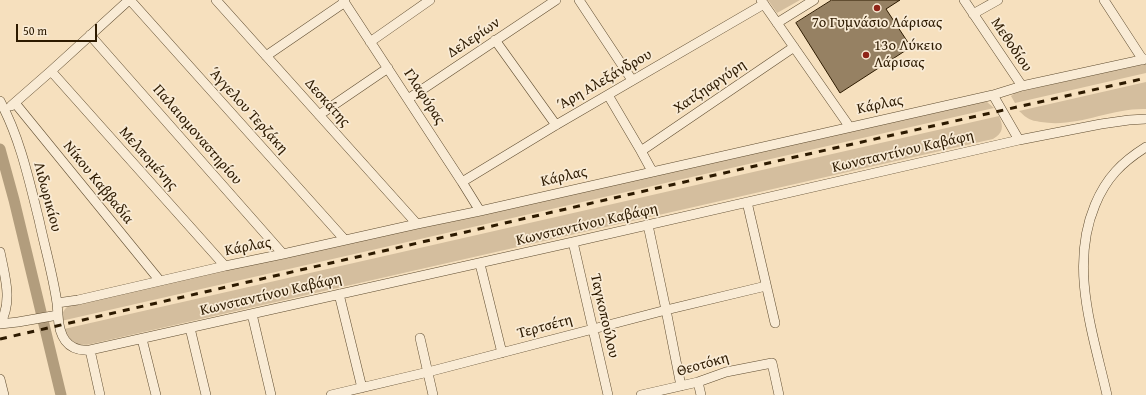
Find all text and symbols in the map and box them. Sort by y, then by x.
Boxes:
marker: 7ο Γυμνάσιο Λάρισας [872,3,882,13]
street label: Δελερίων [444,14,504,62]
place label: 7ο Γυμνάσιο Λάρισας [812,14,942,32]
street label: Μεθοδίου [986,15,1036,75]
scale bar [18,16,99,42]
text: 50 m [23,22,47,39]
place label: 13ο Λύκειο Λάρισας [874,37,942,72]
street label: Άρη Αλεξάνδρου [555,46,655,114]
marker: 13ο Λύκειο Λάρισας [861,50,871,60]
street label: Χατζηαργύρη [670,56,750,118]
street label: Άγγελου Τερζάκη [205,64,291,158]
street label: Γλαφύρας [399,66,449,128]
street label: Δεσκάτης [301,75,353,131]
street label: Παλαιομοναστηρίου [148,81,246,189]
street label: Κάρλας [855,91,905,119]
street label: Μελπομένης [115,123,181,195]
street label: Κωνσταντίνου Καβάφη [830,127,976,177]
street label: Νίκου Καββαδία [59,138,137,228]
street label: Λιδωρικίου [29,160,65,234]
street label: Κάρλας [539,163,589,191]
street label: Κωνσταντίνου Καβάφη [514,200,660,250]
street label: Κάρλας [223,234,273,260]
street label: Κωνσταντίνου Καβάφη [198,270,344,320]
street label: Ταγκοπούλου [586,272,622,360]
street label: Τερτσέτη [515,311,575,343]
street label: Θεοτόκη [675,349,731,381]

